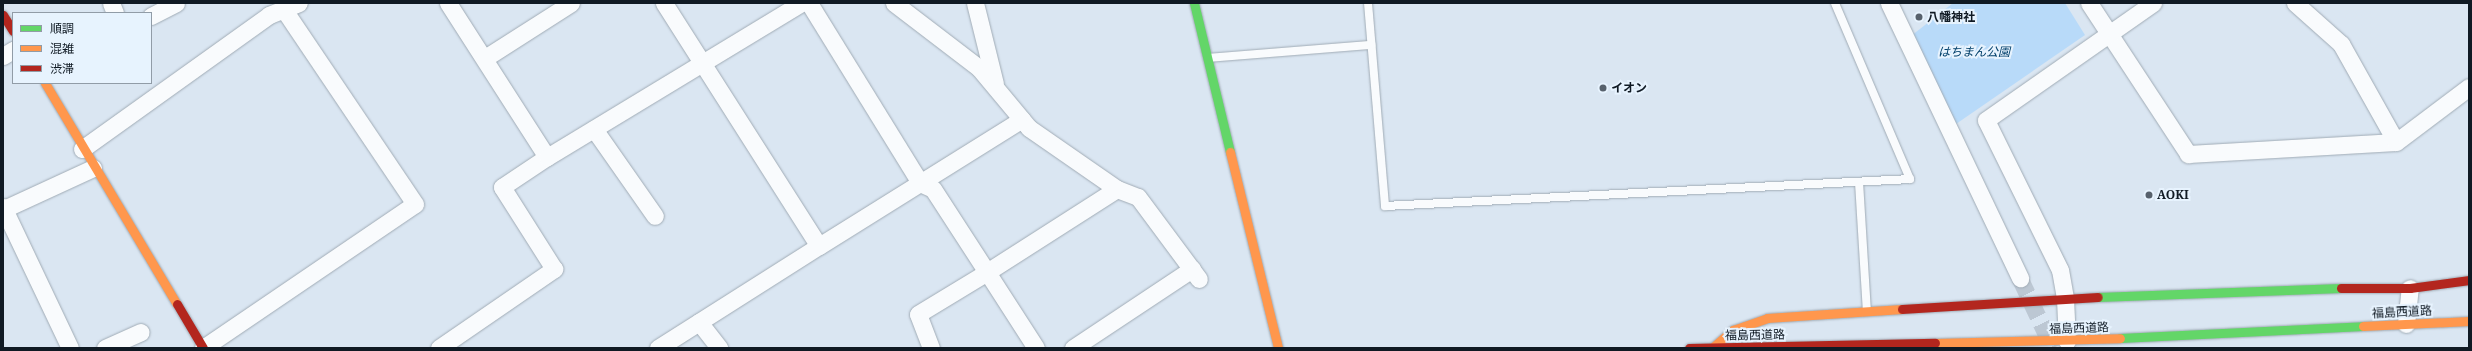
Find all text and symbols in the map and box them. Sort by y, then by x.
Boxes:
place label: 八幡神社 [1927,10,1975,24]
legend [12,12,152,84]
marker: 八幡神社 [1914,12,1924,22]
text: 順調 [50,20,74,37]
text: 混雑 [50,40,74,57]
park label: はちまん公園 [1938,45,2010,59]
text: 渋滞 [50,60,74,77]
place label: イオン [1611,81,1647,95]
marker: イオン [1598,83,1608,93]
place label: AOKI [2157,188,2189,202]
marker: AOKI [2144,190,2154,200]
street label: 福島西道路 [2372,303,2432,321]
street label: 福島西道路 [2049,320,2109,336]
street label: 福島西道路 [1725,327,1785,343]

